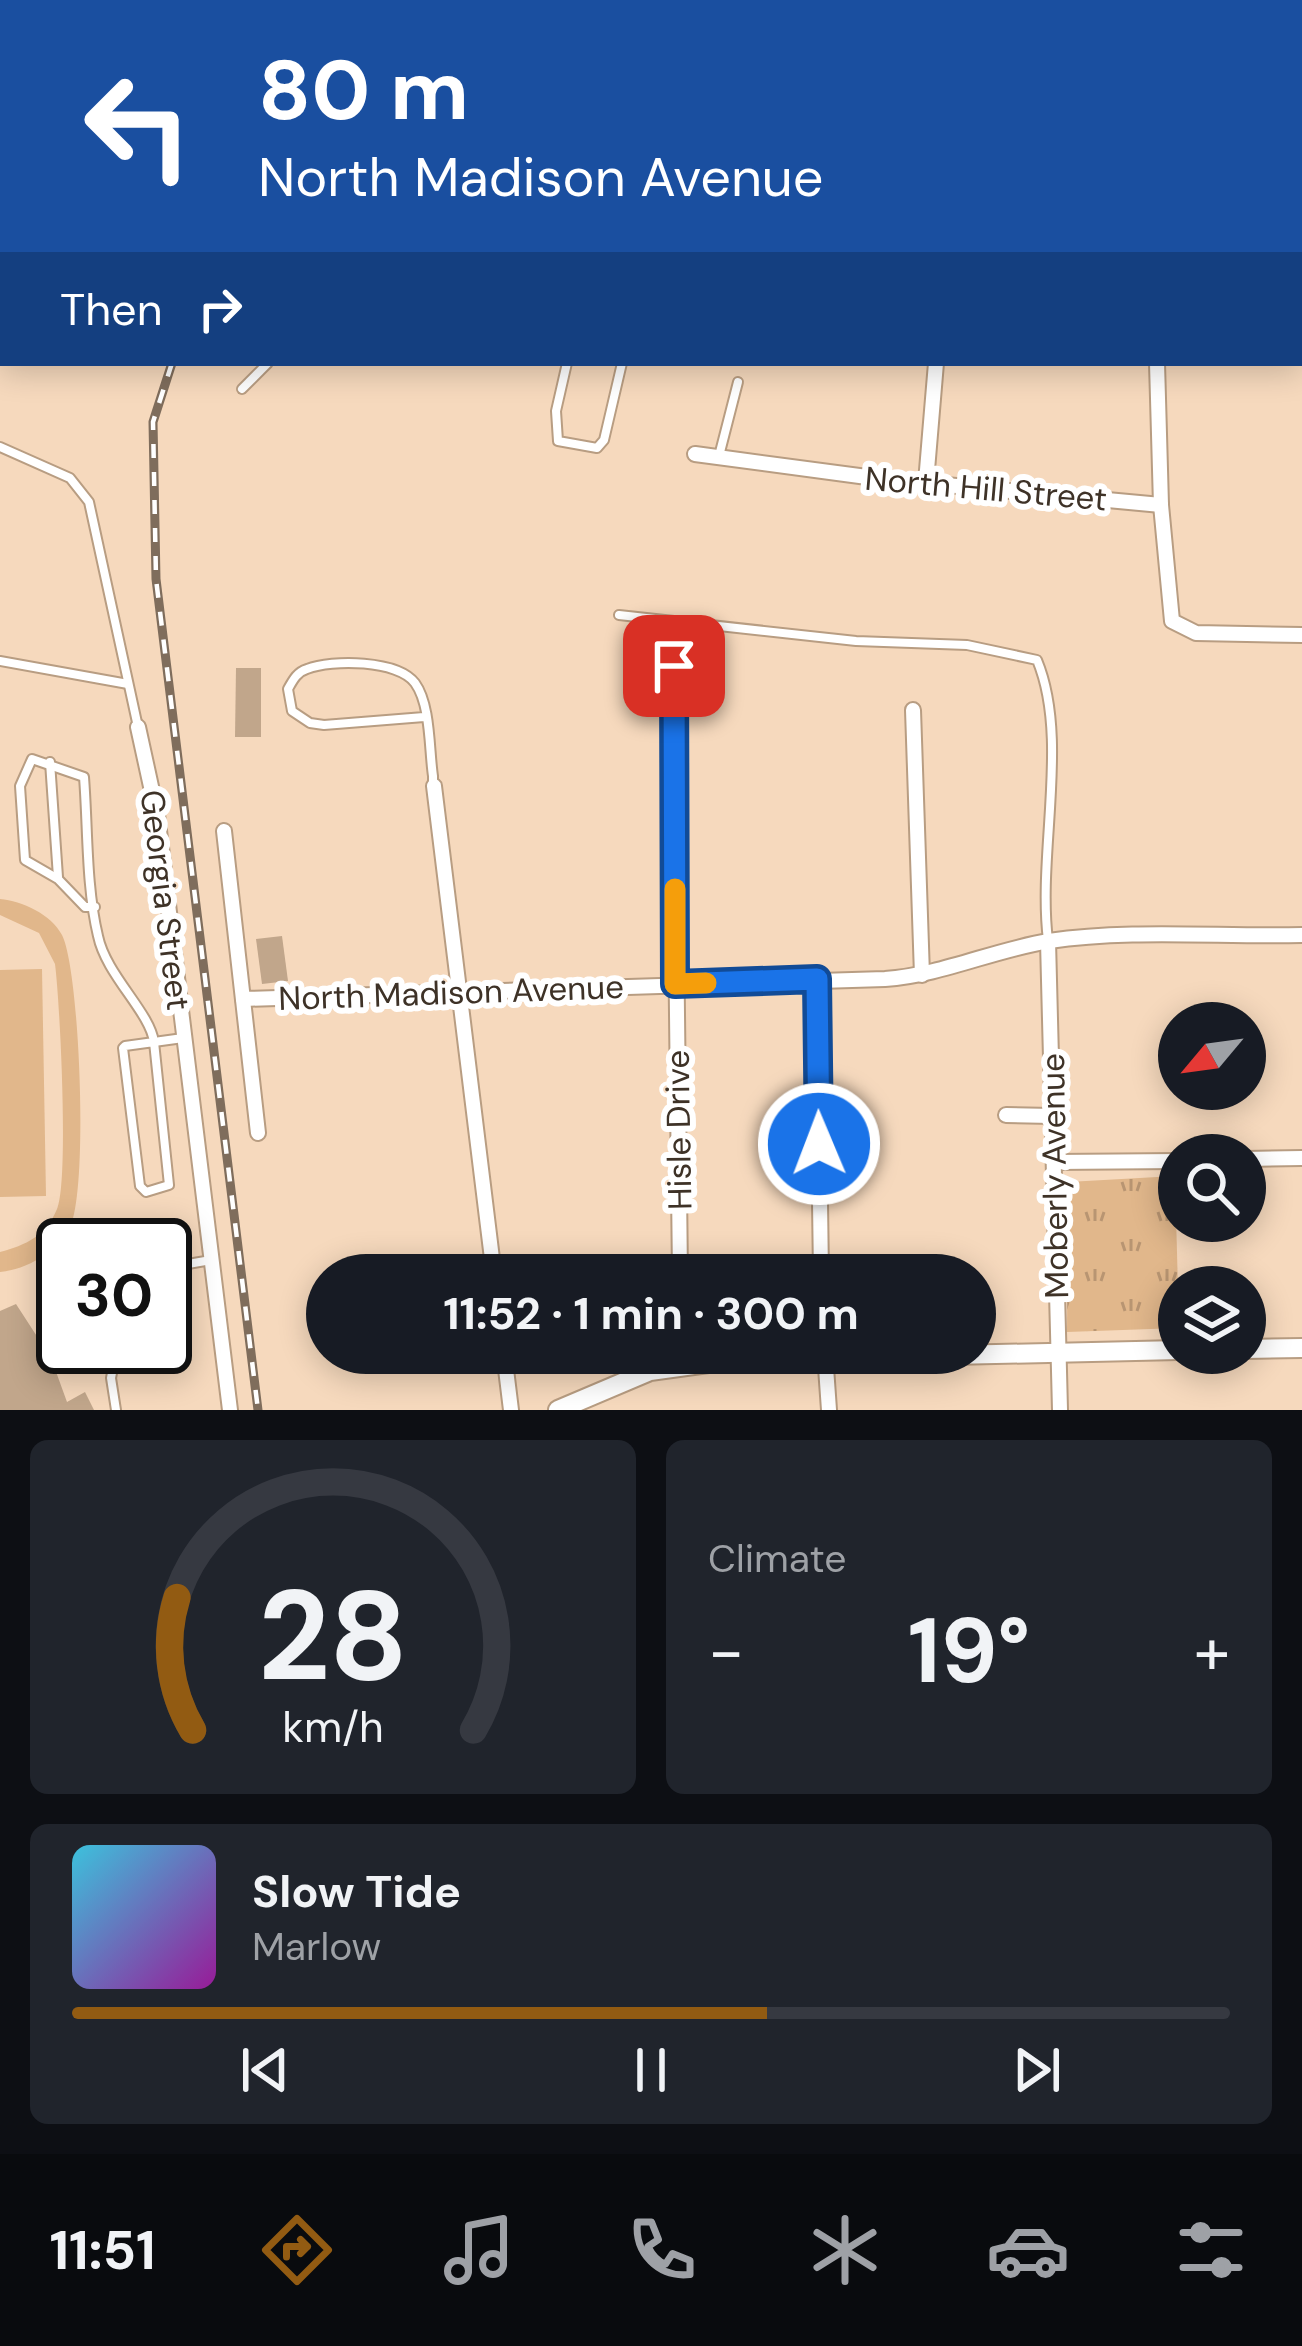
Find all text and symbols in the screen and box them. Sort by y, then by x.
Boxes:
text: 80 m [258,36,469,145]
icon: left [60,48,216,204]
text: North Madison Avenue [258,142,824,213]
icon: right [187,276,253,342]
text: Then [60,280,163,339]
street label: North Hill Street [863,457,1109,520]
pin [623,615,725,717]
icon: arrive [641,633,707,699]
street label: Georgia Street [131,787,200,1013]
street label: North Madison Avenue [278,965,624,1020]
north arrow [1158,1002,1266,1110]
map controls [1158,1002,1266,1374]
street label: Hisle Drive [656,1050,701,1210]
street label: Moberly Avenue [1031,1053,1078,1299]
position arrow [756,1081,882,1207]
button: search [1158,1134,1266,1242]
speed limit sign: 30 [36,1218,192,1374]
button: layers [1158,1266,1266,1374]
text: 11:52 · 1 min · 300 m [443,1284,859,1343]
text: Climate [708,1533,846,1584]
text: 28 [258,1555,408,1718]
text: 19° [908,1593,1030,1710]
text: − [708,1609,744,1694]
text: + [1194,1609,1230,1694]
text: km/h [282,1699,384,1755]
text: Slow Tide [252,1862,461,1921]
text: Marlow [252,1921,381,1972]
icon: previous [232,2037,298,2103]
icon: pause [618,2037,684,2103]
icon: next [1004,2037,1070,2103]
icon: directions [255,2208,339,2292]
icon: music [437,2208,521,2292]
icon: phone [620,2208,704,2292]
icon: climate [803,2208,887,2292]
icon: car [986,2208,1070,2292]
icon: filters [1169,2208,1253,2292]
text: 11:51 [49,2215,156,2286]

